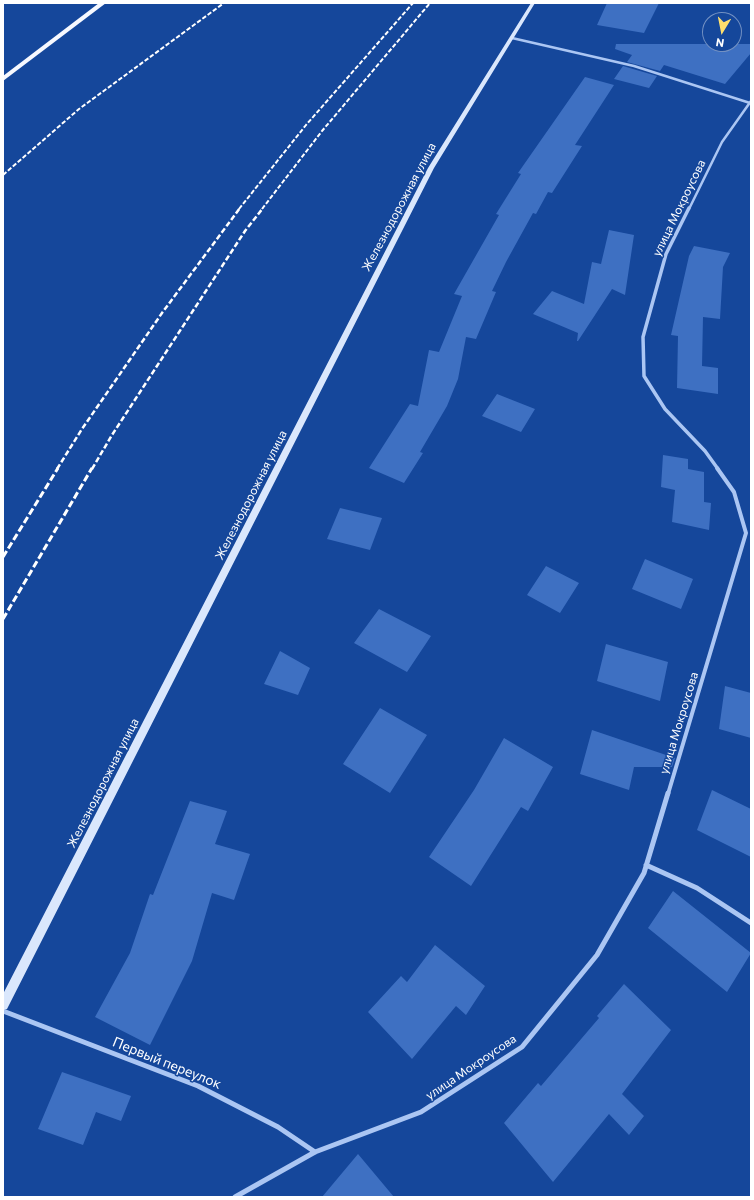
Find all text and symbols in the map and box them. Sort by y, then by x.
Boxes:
north arrow [702,12,742,52]
text: N [715,36,725,50]
street label: Железнодорожная улица [359,140,439,274]
street label: улица Мокроусова [649,157,709,259]
street label: Железнодорожная улица [212,428,290,562]
street label: улица Мокроусова [657,670,701,776]
street label: Железнодорожная улица [64,716,142,850]
street label: улица Мокроусова [423,1031,519,1103]
street label: Первый переулок [110,1034,224,1092]

